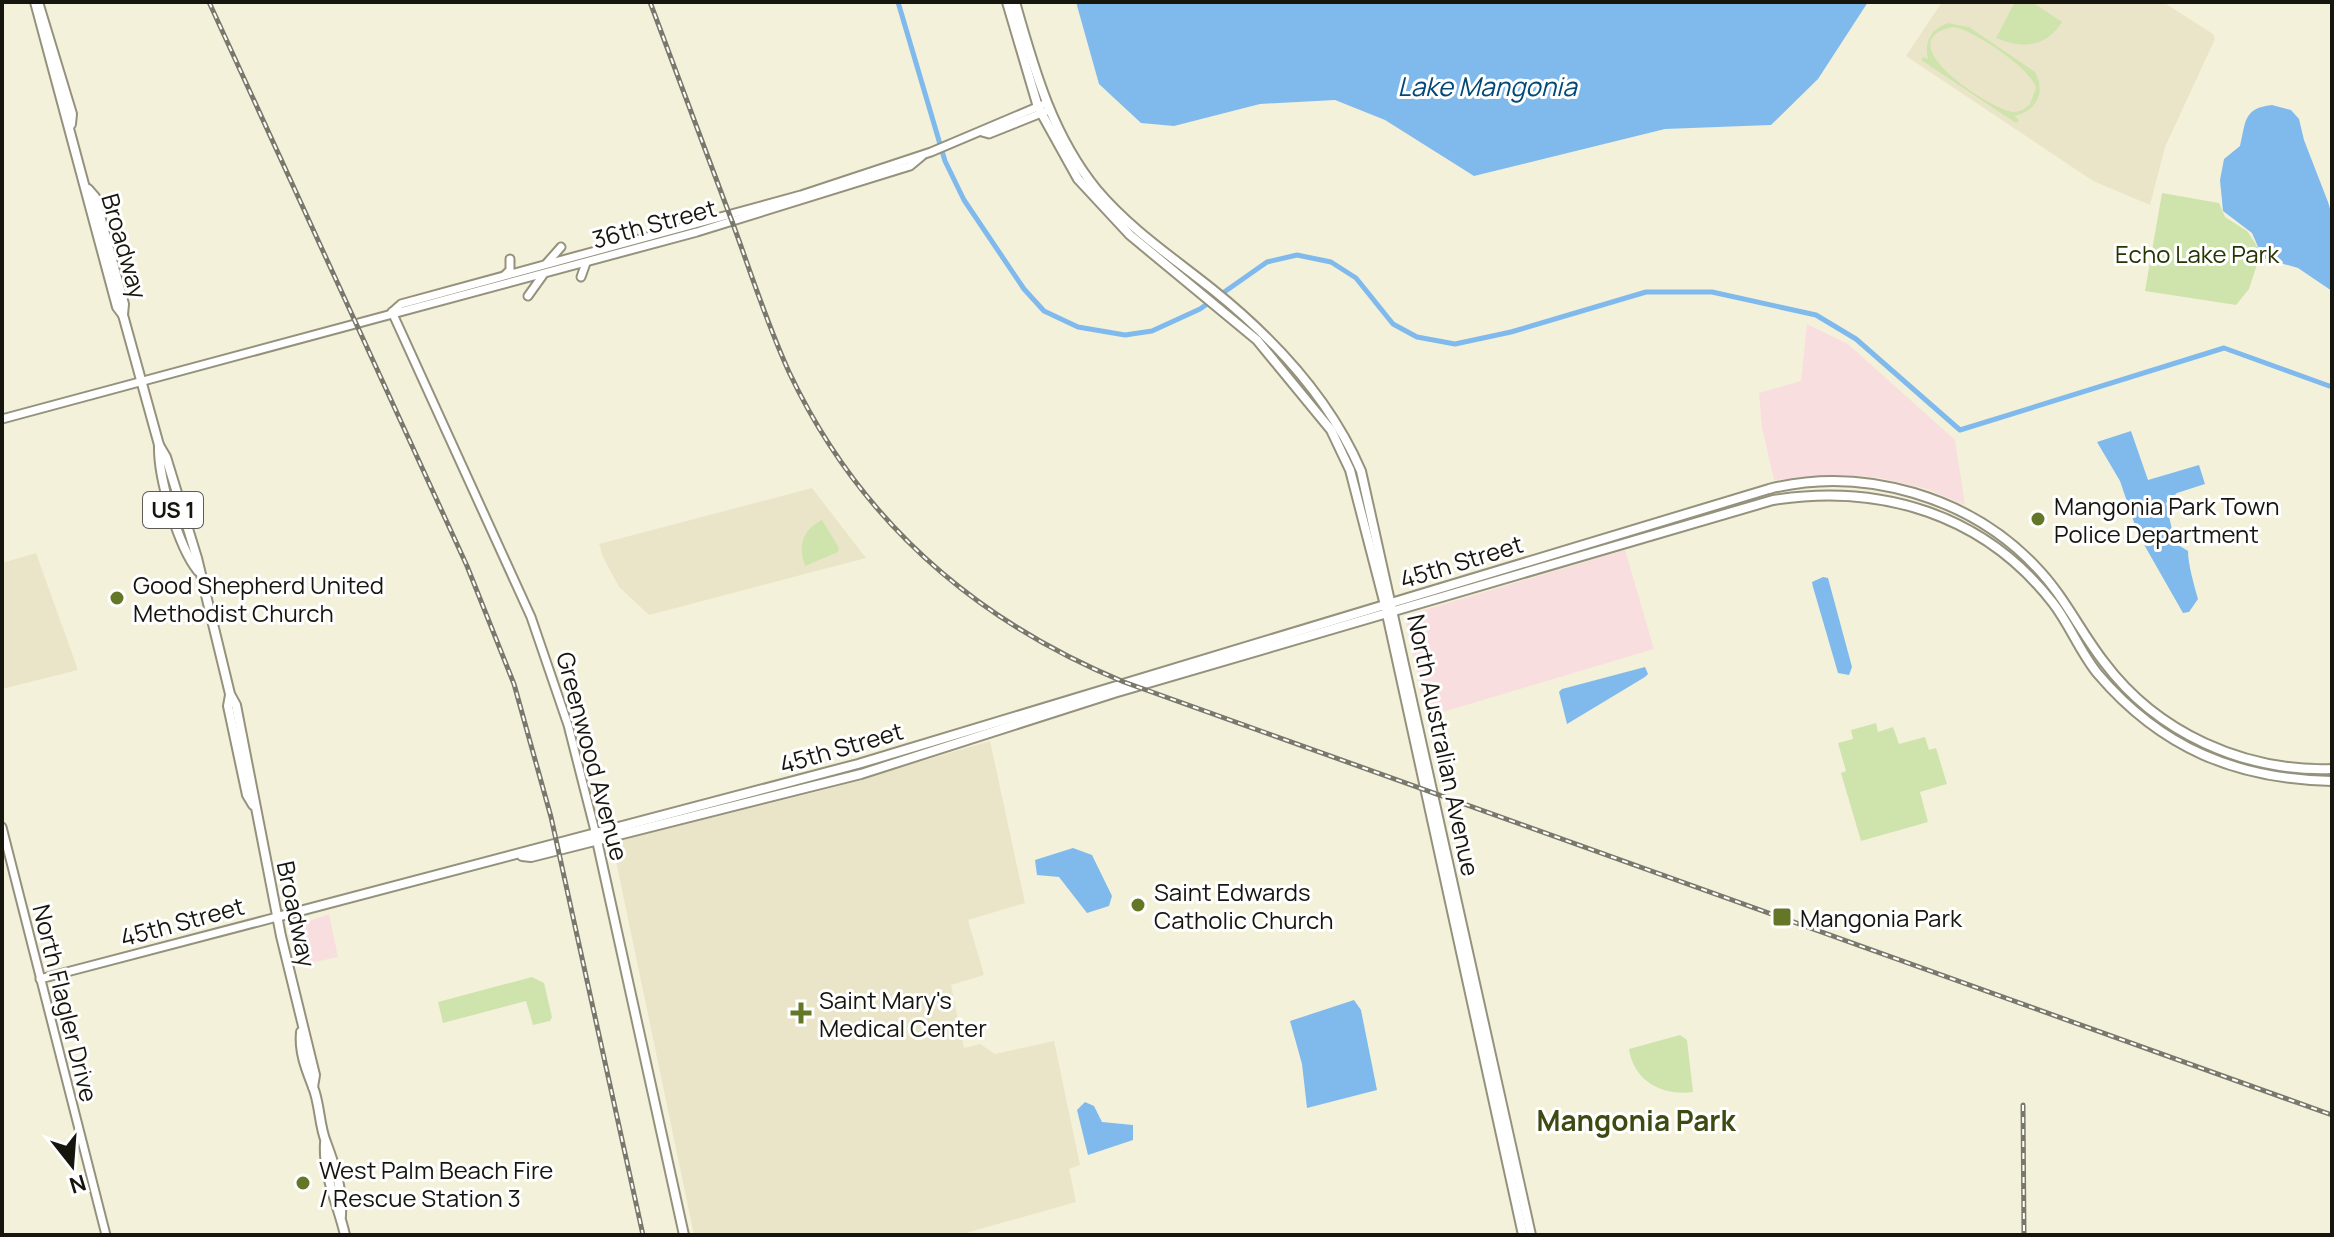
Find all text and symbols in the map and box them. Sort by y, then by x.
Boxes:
water label: Lake Mangonia [1397,68,1578,104]
street label: Broadway [94,190,156,303]
street label: 36th Street [588,191,720,255]
park label: Echo Lake Park [2115,237,2280,270]
place label: Mangonia Park Town Police Department [2054,489,2280,550]
road number: US 1 [143,492,203,528]
marker: Mangonia Park Town Police Department [2029,510,2047,528]
street label: 45th Street [1395,527,1527,595]
place label: Good Shepherd United Methodist Church [133,568,384,629]
marker: Good Shepherd United Methodist Church [108,589,126,607]
street label: North Australian Avenue [1400,611,1488,879]
street label: Greenwood Avenue [549,648,637,864]
street label: 45th Street [775,714,907,780]
street label: Broadway [270,858,324,970]
place label: Saint Edwards Catholic Church [1154,875,1334,936]
street label: 45th Street [116,889,248,953]
marker: Saint Edwards Catholic Church [1129,896,1147,914]
street label: North Flagler Drive [26,901,106,1105]
place label: Mangonia Park [1800,901,1963,934]
marker: Mangonia Park [1771,906,1793,928]
place label: Saint Mary's Medical Center [819,983,987,1044]
marker: Saint Mary's Medical Center [790,1002,812,1024]
district label: Mangonia Park [1536,1101,1736,1139]
north arrow [32,1125,112,1205]
place label: West Palm Beach Fire / Rescue Station 3 [319,1153,553,1214]
text: N [66,1167,90,1201]
marker: West Palm Beach Fire / Rescue Station 3 [294,1174,312,1192]

